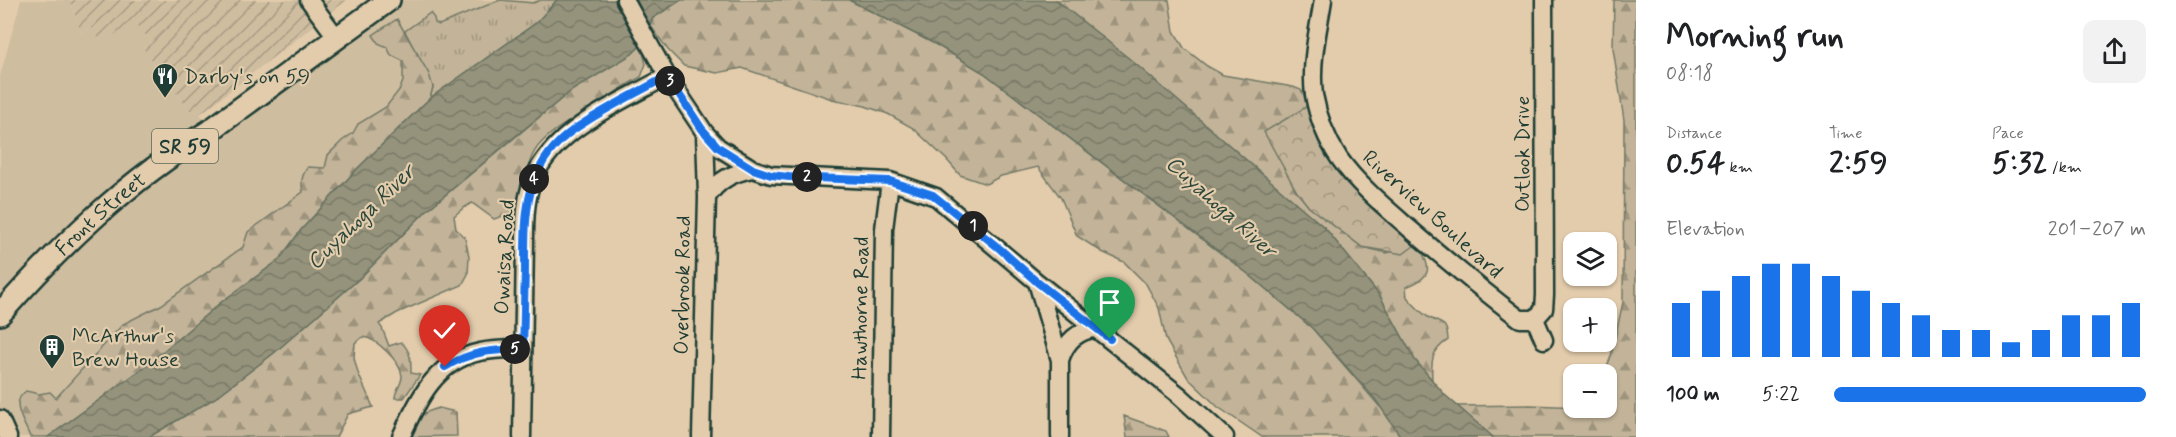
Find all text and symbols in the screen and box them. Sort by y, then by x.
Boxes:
text: Morning run [1666,15,1844,59]
button: share [2083,20,2146,83]
text: 08:18 [1666,60,1713,87]
restaurant icon: Darby's on 59 [150,61,180,99]
place label: Darby's on 59 [184,63,310,91]
pin: 3 [655,66,685,96]
text: 3 [666,70,674,91]
street label: Outlook Drive [1509,96,1537,212]
text: Distance [1666,123,1722,144]
text: Time [1829,123,1863,144]
text: Pace [1992,123,2024,144]
road number: SR 59 [152,129,218,163]
street label: Riverview Boulevard [1356,144,1508,285]
text: 0.54 [1666,144,1725,183]
text: 2:59 [1829,144,1888,183]
text: 5:32 [1992,144,2047,183]
water label: Cuyahoga River [1159,150,1284,267]
water label: Cuyahoga River [301,157,424,277]
text: km [1725,157,1753,178]
text: /km [2047,157,2082,178]
pin: 2 [792,162,822,192]
pin: 4 [519,164,549,194]
street label: Front Street [49,166,152,262]
text: 2 [803,166,811,187]
text: 4 [529,168,539,189]
street label: Owaisa Road [488,199,522,315]
pin: 1 [958,211,988,241]
street label: Overbrook Road [668,215,698,355]
text: 1 [969,215,977,236]
text: Elevation [1666,216,1745,243]
text: 201–207 m [2048,216,2146,243]
map controls [1563,232,1617,418]
button: layers [1563,232,1617,286]
street label: Hawthorne Road [846,236,876,380]
pin [1084,277,1135,339]
icon: arrive [1093,286,1126,319]
button: + [1563,298,1617,352]
pin [419,305,470,367]
icon: check [428,314,461,347]
place label: McArthur's Brew House [72,322,179,374]
building icon: McArthur's Brew House [37,332,67,370]
pin: 5 [500,334,530,364]
text: 5 [510,338,520,359]
button: − [1563,364,1617,418]
text: 100 m [1666,381,1720,408]
text: 5:22 [1762,381,1800,408]

